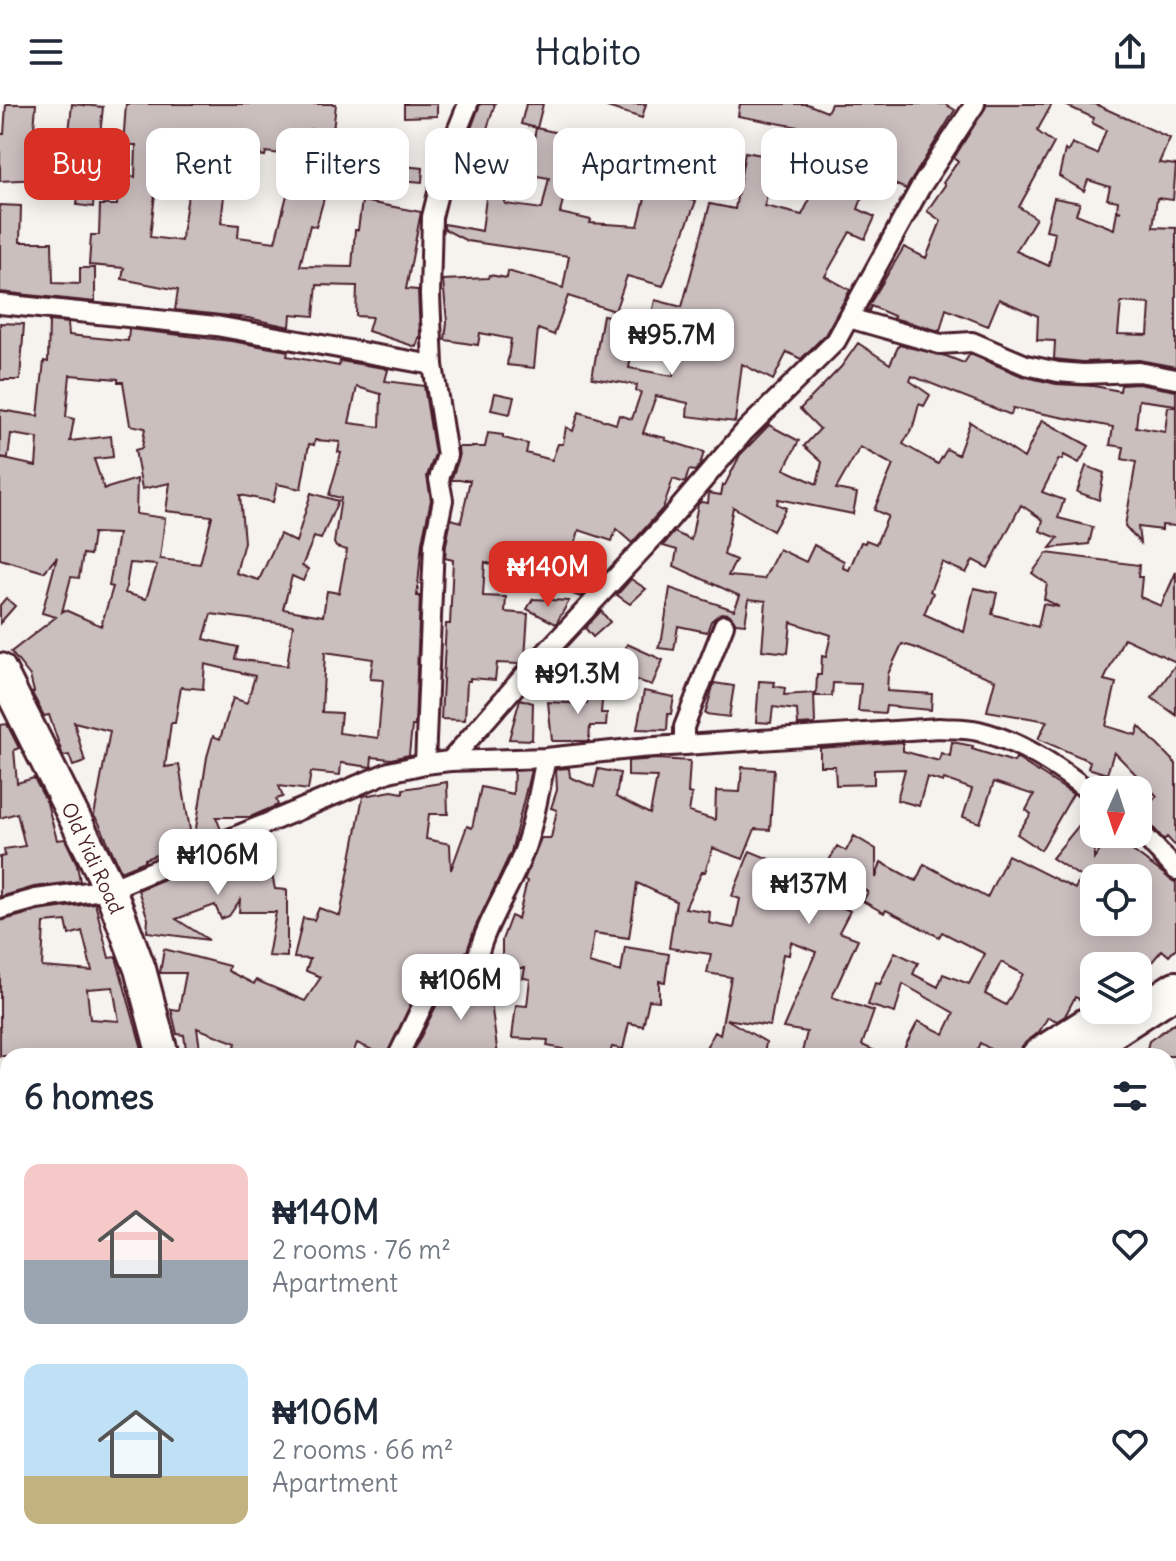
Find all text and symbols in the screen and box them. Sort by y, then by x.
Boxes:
icon: menu [24,30,68,74]
text: Habito [535,30,641,75]
icon: share [1108,30,1152,74]
chip: Buy [24,128,130,200]
chip: Rent [146,128,260,200]
chip: Filters [276,128,409,200]
chip: New [425,128,537,200]
chip: Apartment [553,128,745,200]
chip: House [761,128,897,200]
pin: ₦95.7M [607,309,737,377]
text: ₦95.7M [628,318,716,351]
pin: ₦140M [492,541,604,609]
text: ₦140M [507,550,589,583]
pin: ₦91.3M [513,648,643,716]
text: ₦91.3M [535,657,621,690]
north arrow [1080,776,1152,848]
map controls [1080,776,1152,1024]
street label: Old Yidi Road [56,798,130,918]
pin: ₦106M [162,829,274,897]
text: ₦106M [177,838,259,871]
pin: ₦137M [753,858,865,926]
button: locate [1080,864,1152,936]
text: ₦137M [770,867,848,900]
button: layers [1080,952,1152,1024]
pin: ₦106M [405,954,517,1022]
text: ₦106M [420,963,502,996]
icon: filters [1108,1074,1152,1118]
text: 6 homes [24,1075,154,1118]
text: ₦140M [272,1190,380,1233]
icon: home [88,1196,184,1292]
icon: heart [1108,1222,1152,1266]
text: 2 rooms · 76 m² [272,1233,451,1266]
text: Apartment [272,1266,398,1299]
text: ₦106M [272,1390,380,1433]
icon: home [88,1396,184,1492]
icon: heart [1108,1422,1152,1466]
text: 2 rooms · 66 m² [272,1433,454,1466]
text: Apartment [272,1466,398,1499]

